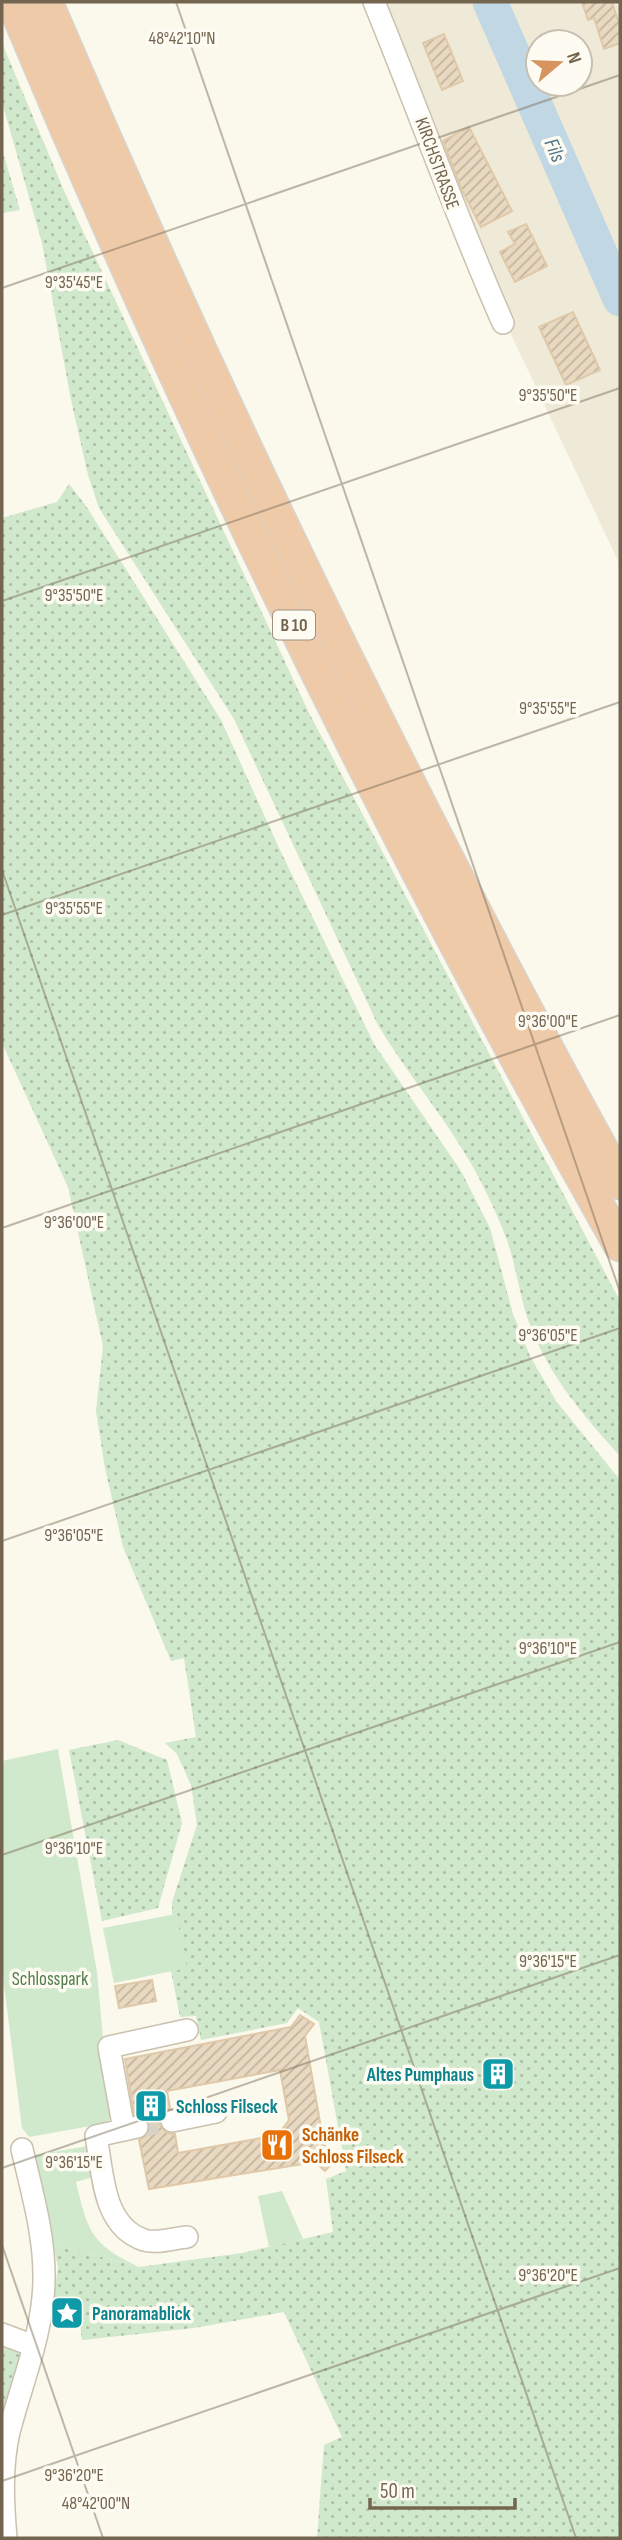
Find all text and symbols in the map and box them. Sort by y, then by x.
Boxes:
text: 48°42'10"N [149,28,215,49]
north arrow [524,28,594,98]
text: N [561,49,586,66]
street label: KIRCHSTRASSE [409,114,464,213]
water label: Fils [538,135,571,166]
text: 9°35'45"E [45,272,103,293]
text: 9°35'50"E [519,385,577,406]
text: 9°35'50"E [45,585,103,606]
road number: B 10 [273,610,315,640]
text: 9°35'55"E [519,698,577,719]
text: 9°35'55"E [45,898,103,919]
text: 9°36'00"E [518,1011,578,1032]
text: 9°36'00"E [44,1212,104,1233]
text: 9°36'05"E [518,1325,578,1346]
text: 9°36'05"E [44,1525,104,1546]
text: 9°36'10"E [519,1638,577,1659]
text: 9°36'10"E [45,1838,103,1859]
text: 9°36'15"E [519,1951,577,1972]
park label: Schlosspark [12,1968,89,1991]
building icon: Altes Pumphaus [479,2055,517,2093]
place label: Altes Pumphaus [366,2064,474,2087]
building icon: Schloss Filseck [132,2087,170,2125]
place label: Schloss Filseck [176,2096,278,2119]
place label: Schänke Schloss Filseck [302,2124,404,2169]
restaurant icon: Schänke Schloss Filseck [258,2126,296,2164]
text: 9°36'15"E [45,2152,103,2173]
text: 9°36'20"E [518,2265,578,2286]
place icon: Panoramablick [48,2294,86,2332]
place label: Panoramablick [92,2303,191,2326]
text: 9°36'20"E [44,2465,104,2486]
scale bar [370,2466,515,2510]
text: 50 m [380,2479,415,2504]
text: 48°42'00"N [62,2493,130,2514]

